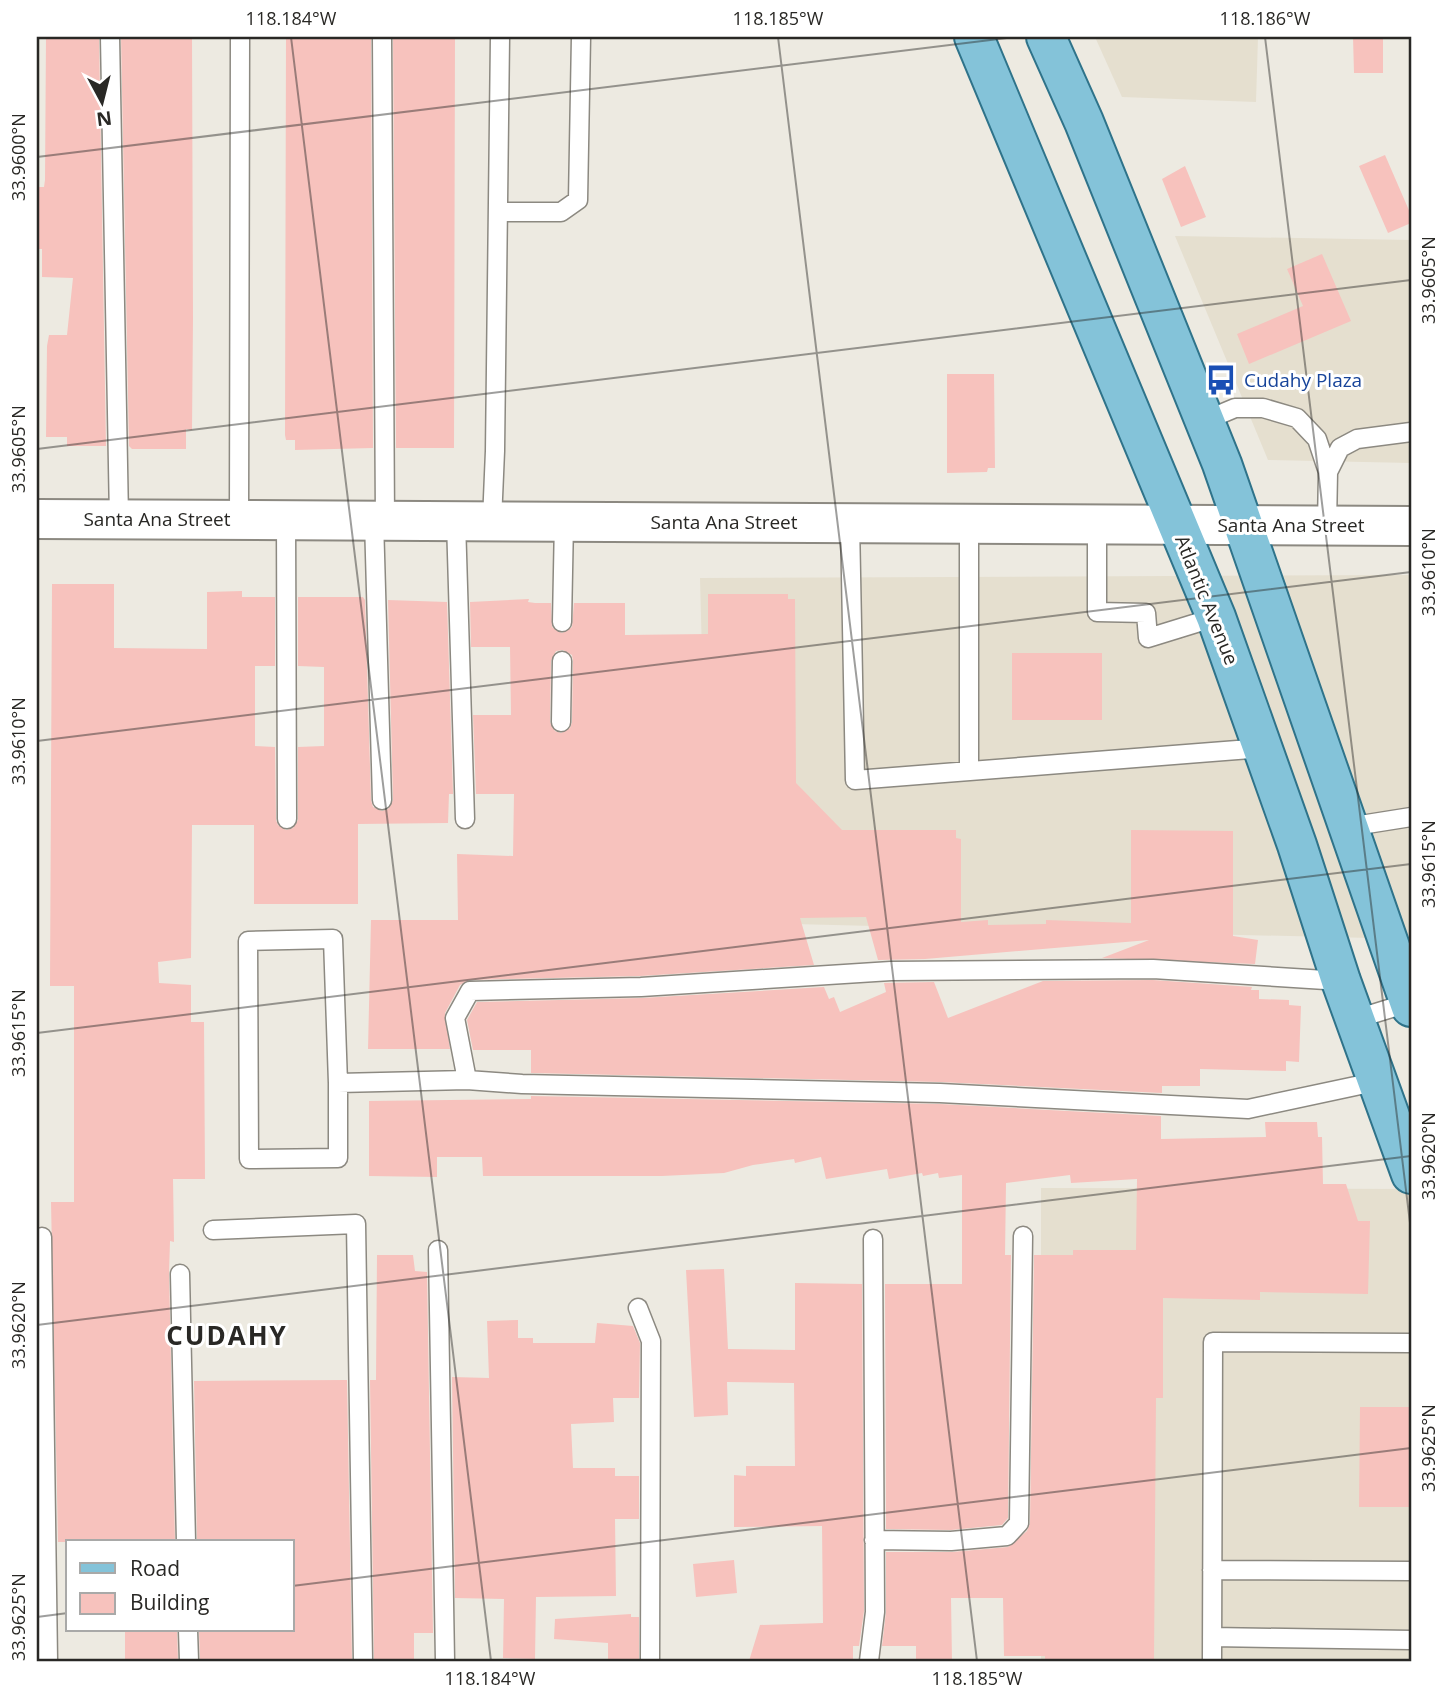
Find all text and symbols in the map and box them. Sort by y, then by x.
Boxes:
text: 118.184°W [246,6,337,30]
text: 118.185°W [733,6,824,30]
text: 118.186°W [1220,6,1311,30]
north arrow [66,66,136,136]
text: N [95,105,113,133]
text: 33.9600°N [6,113,30,201]
text: 33.9605°N [1416,236,1440,324]
bus stop icon: Cudahy Plaza [1204,363,1238,397]
place label: Cudahy Plaza [1244,367,1362,393]
text: 33.9605°N [6,405,30,493]
street label: Santa Ana Street [83,506,231,532]
street label: Santa Ana Street [650,509,798,535]
street label: Santa Ana Street [1217,512,1365,538]
text: 33.9610°N [1416,528,1440,616]
street label: Atlantic Avenue [1169,531,1245,669]
text: 33.9610°N [6,697,30,785]
text: 33.9615°N [1416,820,1440,908]
text: 33.9615°N [6,989,30,1077]
text: 33.9620°N [1416,1112,1440,1200]
text: 33.9620°N [6,1281,30,1369]
district label: CUDAHY [166,1317,288,1353]
text: 33.9625°N [1416,1404,1440,1492]
legend [66,1540,294,1632]
text: Road [130,1554,180,1582]
text: 33.9625°N [6,1573,30,1661]
text: Building [130,1588,209,1616]
text: 118.184°W [445,1666,536,1690]
text: 118.185°W [932,1666,1023,1690]

